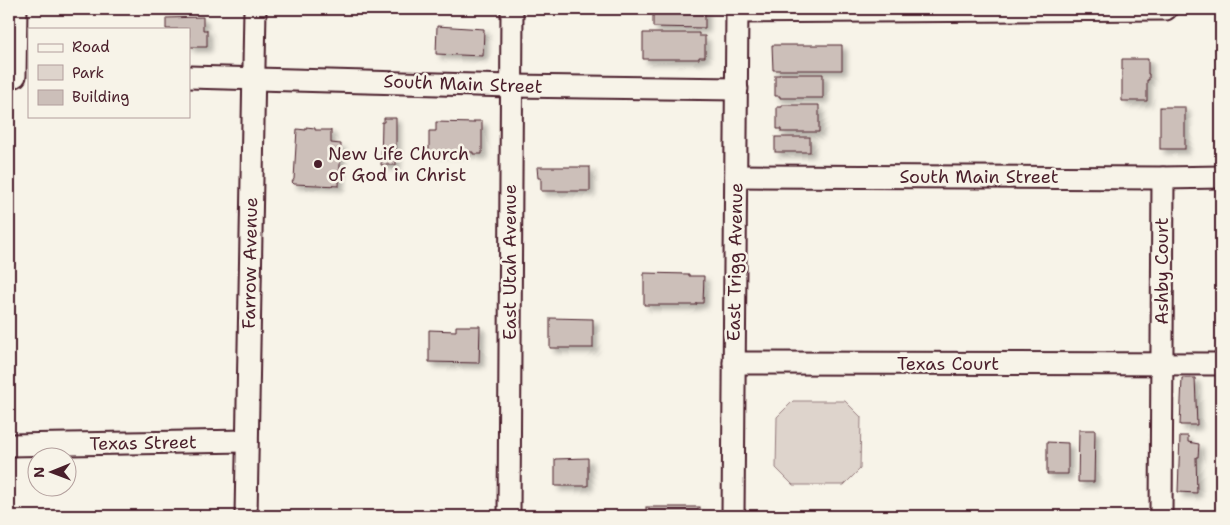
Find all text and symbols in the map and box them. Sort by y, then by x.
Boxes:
legend [28,28,190,118]
text: Road [72,37,110,57]
text: Park [72,63,104,83]
street label: South Main Street [383,69,543,99]
text: Building [72,87,129,107]
place label: New Life Church of God in Christ [328,142,469,187]
marker: New Life Church of God in Christ [312,158,324,170]
street label: South Main Street [899,165,1059,189]
street label: East Trigg Avenue [722,183,748,341]
street label: East Utah Avenue [498,184,522,340]
street label: Farrow Avenue [237,197,263,329]
street label: Ashby Court [1150,217,1174,325]
street label: Texas Court [897,352,999,376]
street label: Texas Street [89,430,197,456]
north arrow [28,448,78,498]
text: N [30,467,48,478]

